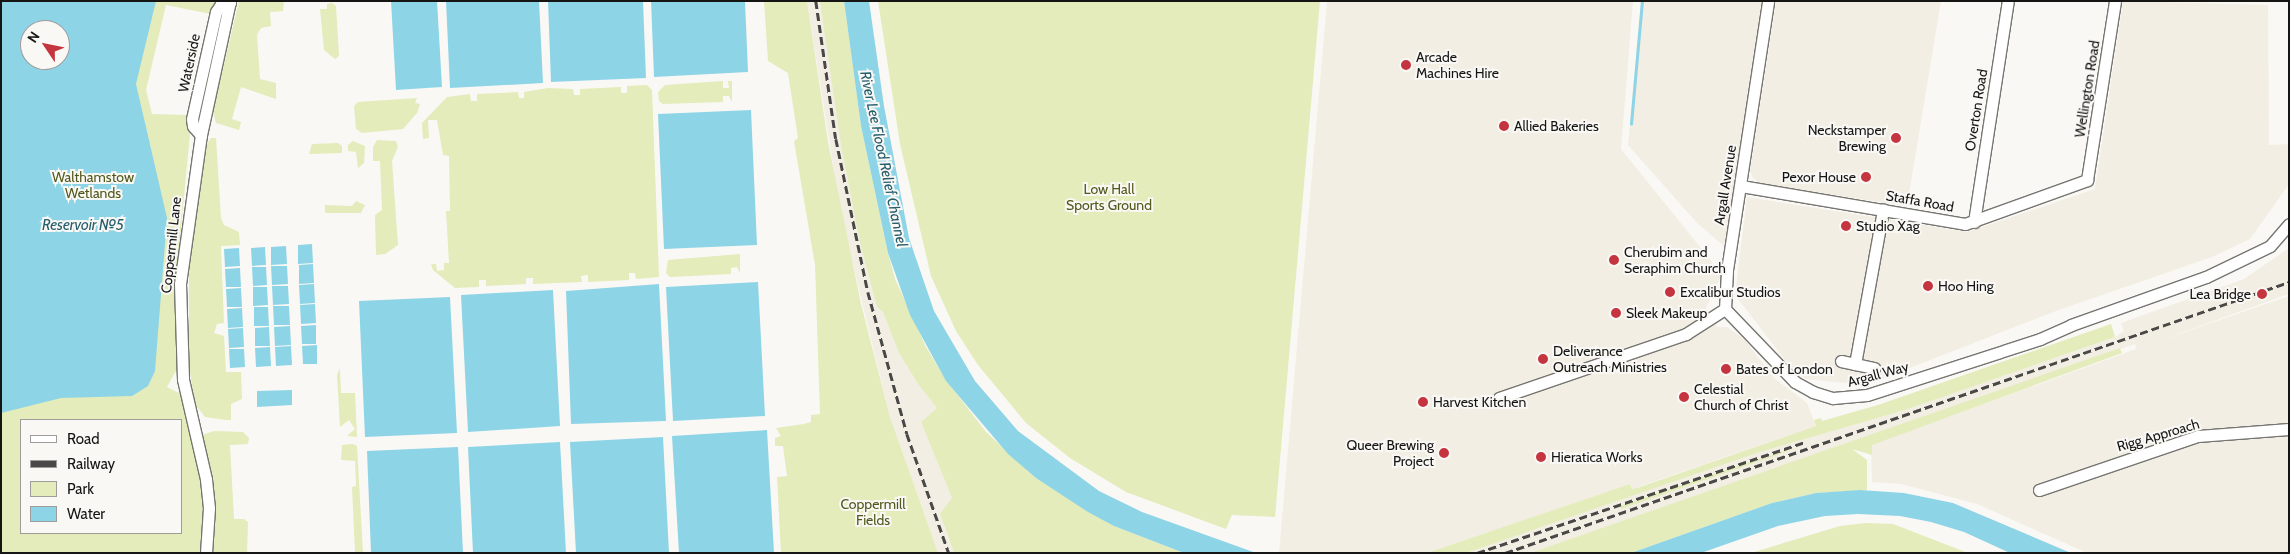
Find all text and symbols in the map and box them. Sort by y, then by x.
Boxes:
north arrow [20,20,70,70]
text: N [23,28,44,46]
street label: Waterside [175,32,203,94]
street label: Wellington Road [2071,39,2103,139]
place label: Arcade Machines Hire [1416,49,1499,82]
marker: Arcade Machines Hire [1400,59,1412,71]
street label: Overton Road [1961,68,1991,152]
water label: River Lee Flood Relief Channel [856,69,910,249]
place label: Allied Bakeries [1514,118,1599,134]
marker: Allied Bakeries [1498,120,1510,132]
place label: Neckstamper Brewing [1808,122,1886,154]
marker: Neckstamper Brewing [1890,132,1902,144]
street label: Argall Avenue [1710,144,1740,226]
park label: Walthamstow Wetlands [52,169,134,202]
place label: Pexor House [1782,169,1856,185]
marker: Pexor House [1860,171,1872,183]
park label: Low Hall Sports Ground [1066,181,1152,213]
street label: Staffa Road [1885,187,1955,215]
street label: Coppermill Lane [158,196,184,294]
water label: Reservoir №5 [42,217,124,235]
place label: Studio Xag [1856,218,1920,234]
marker: Studio Xag [1840,220,1852,232]
place label: Cherubim and Seraphim Church [1624,244,1726,276]
marker: Cherubim and Seraphim Church [1608,254,1620,266]
place label: Hoo Hing [1938,278,1994,294]
marker: Hoo Hing [1922,280,1934,292]
place label: Excalibur Studios [1680,284,1780,300]
marker: Excalibur Studios [1664,286,1676,298]
place label: Lea Bridge [2190,286,2251,302]
marker: Lea Bridge [2255,287,2269,301]
place label: Sleek Makeup [1626,305,1707,321]
marker: Sleek Makeup [1610,307,1622,319]
place label: Deliverance Outreach Ministries [1553,343,1667,376]
marker: Deliverance Outreach Ministries [1537,353,1549,365]
street label: Argall Way [1846,358,1910,390]
place label: Bates of London [1736,361,1833,377]
marker: Bates of London [1720,363,1732,375]
place label: Celestial Church of Christ [1694,381,1788,414]
marker: Celestial Church of Christ [1678,391,1690,403]
place label: Harvest Kitchen [1433,394,1526,410]
marker: Harvest Kitchen [1417,396,1429,408]
street label: Rigg Approach [2115,415,2201,455]
legend [20,419,182,534]
text: Road [67,430,100,448]
place label: Queer Brewing Project [1346,437,1434,470]
marker: Queer Brewing Project [1438,447,1450,459]
place label: Hieratica Works [1551,449,1643,465]
marker: Hieratica Works [1535,451,1547,463]
text: Railway [67,455,115,473]
text: Park [67,480,94,498]
park label: Coppermill Fields [840,496,906,528]
text: Water [67,505,105,523]

